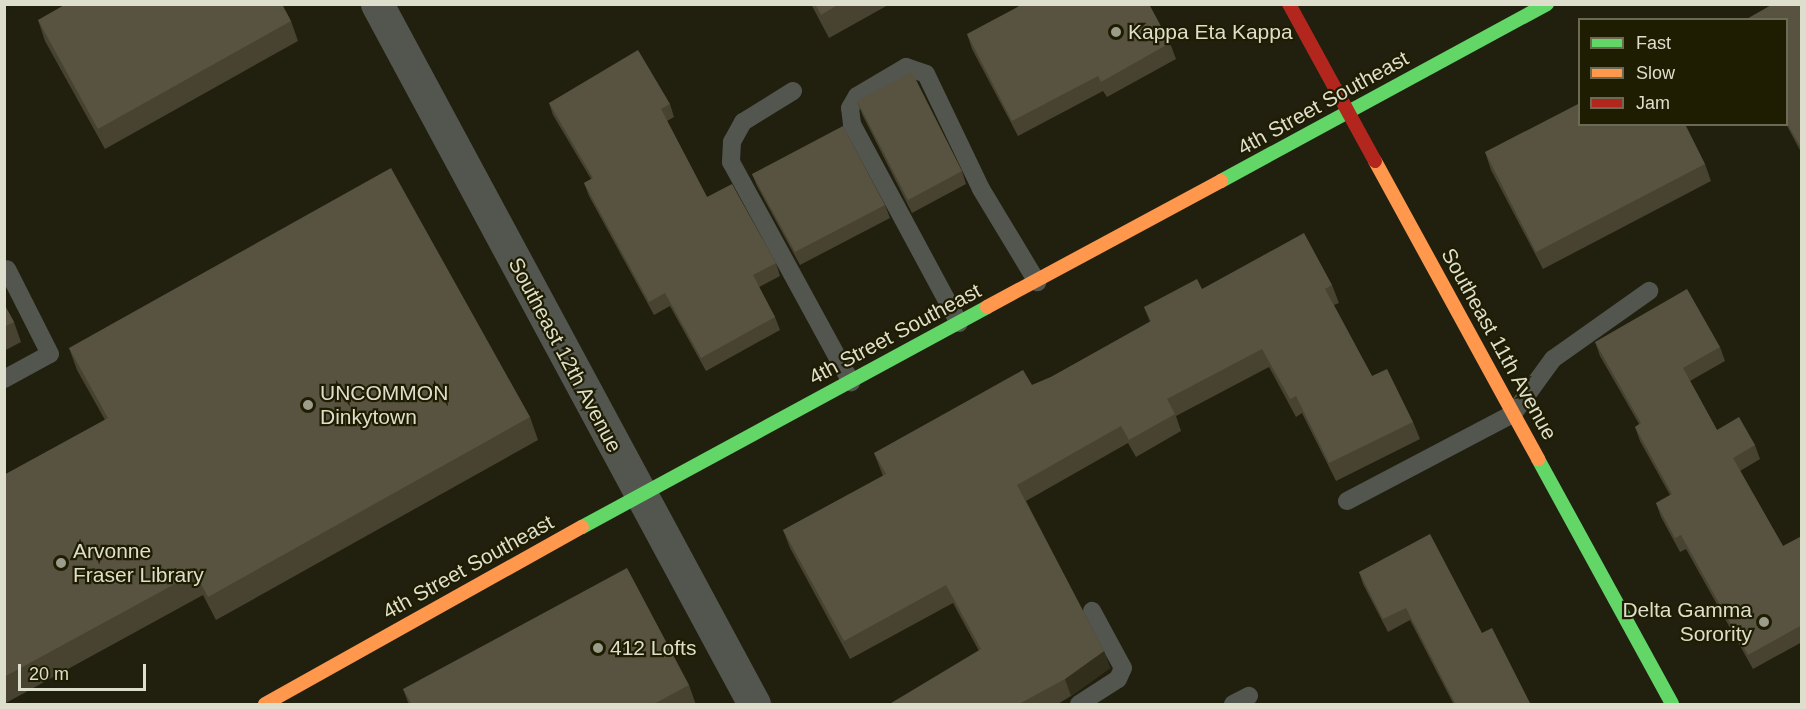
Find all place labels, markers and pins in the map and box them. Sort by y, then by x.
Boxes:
place label: Kappa Eta Kappa [1128,19,1293,45]
marker: Kappa Eta Kappa [1109,25,1123,39]
place label: UNCOMMON Dinkytown [320,380,448,430]
marker: UNCOMMON Dinkytown [301,398,315,412]
place label: Arvonne Fraser Library [73,538,204,588]
marker: Arvonne Fraser Library [54,556,68,570]
place label: Delta Gamma Sorority [1622,597,1752,647]
marker: Delta Gamma Sorority [1757,615,1771,629]
place label: 412 Lofts [610,635,696,661]
marker: 412 Lofts [591,641,605,655]

